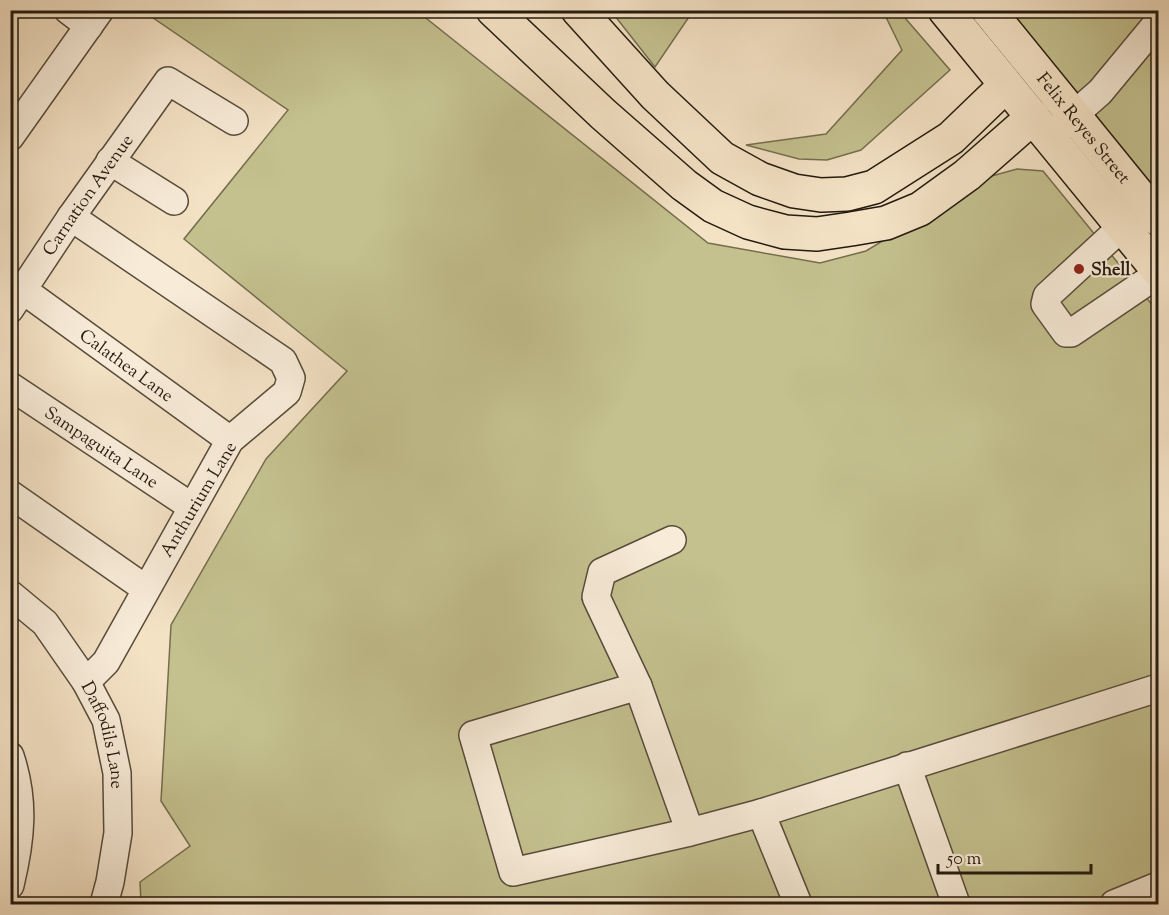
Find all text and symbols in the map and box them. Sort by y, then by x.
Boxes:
street label: Felix Reyes Street [1029,68,1136,190]
street label: Carnation Avenue [37,130,141,262]
place label: Shell [1091,258,1131,284]
marker: Shell [1072,262,1086,276]
street label: Calathea Lane [73,324,178,410]
street label: Sampaguita Lane [38,401,163,496]
street label: Anthurium Lane [155,437,245,563]
street label: Daffodils Lane [73,677,128,789]
scale bar [938,837,1091,875]
text: 50 m [946,847,982,873]

